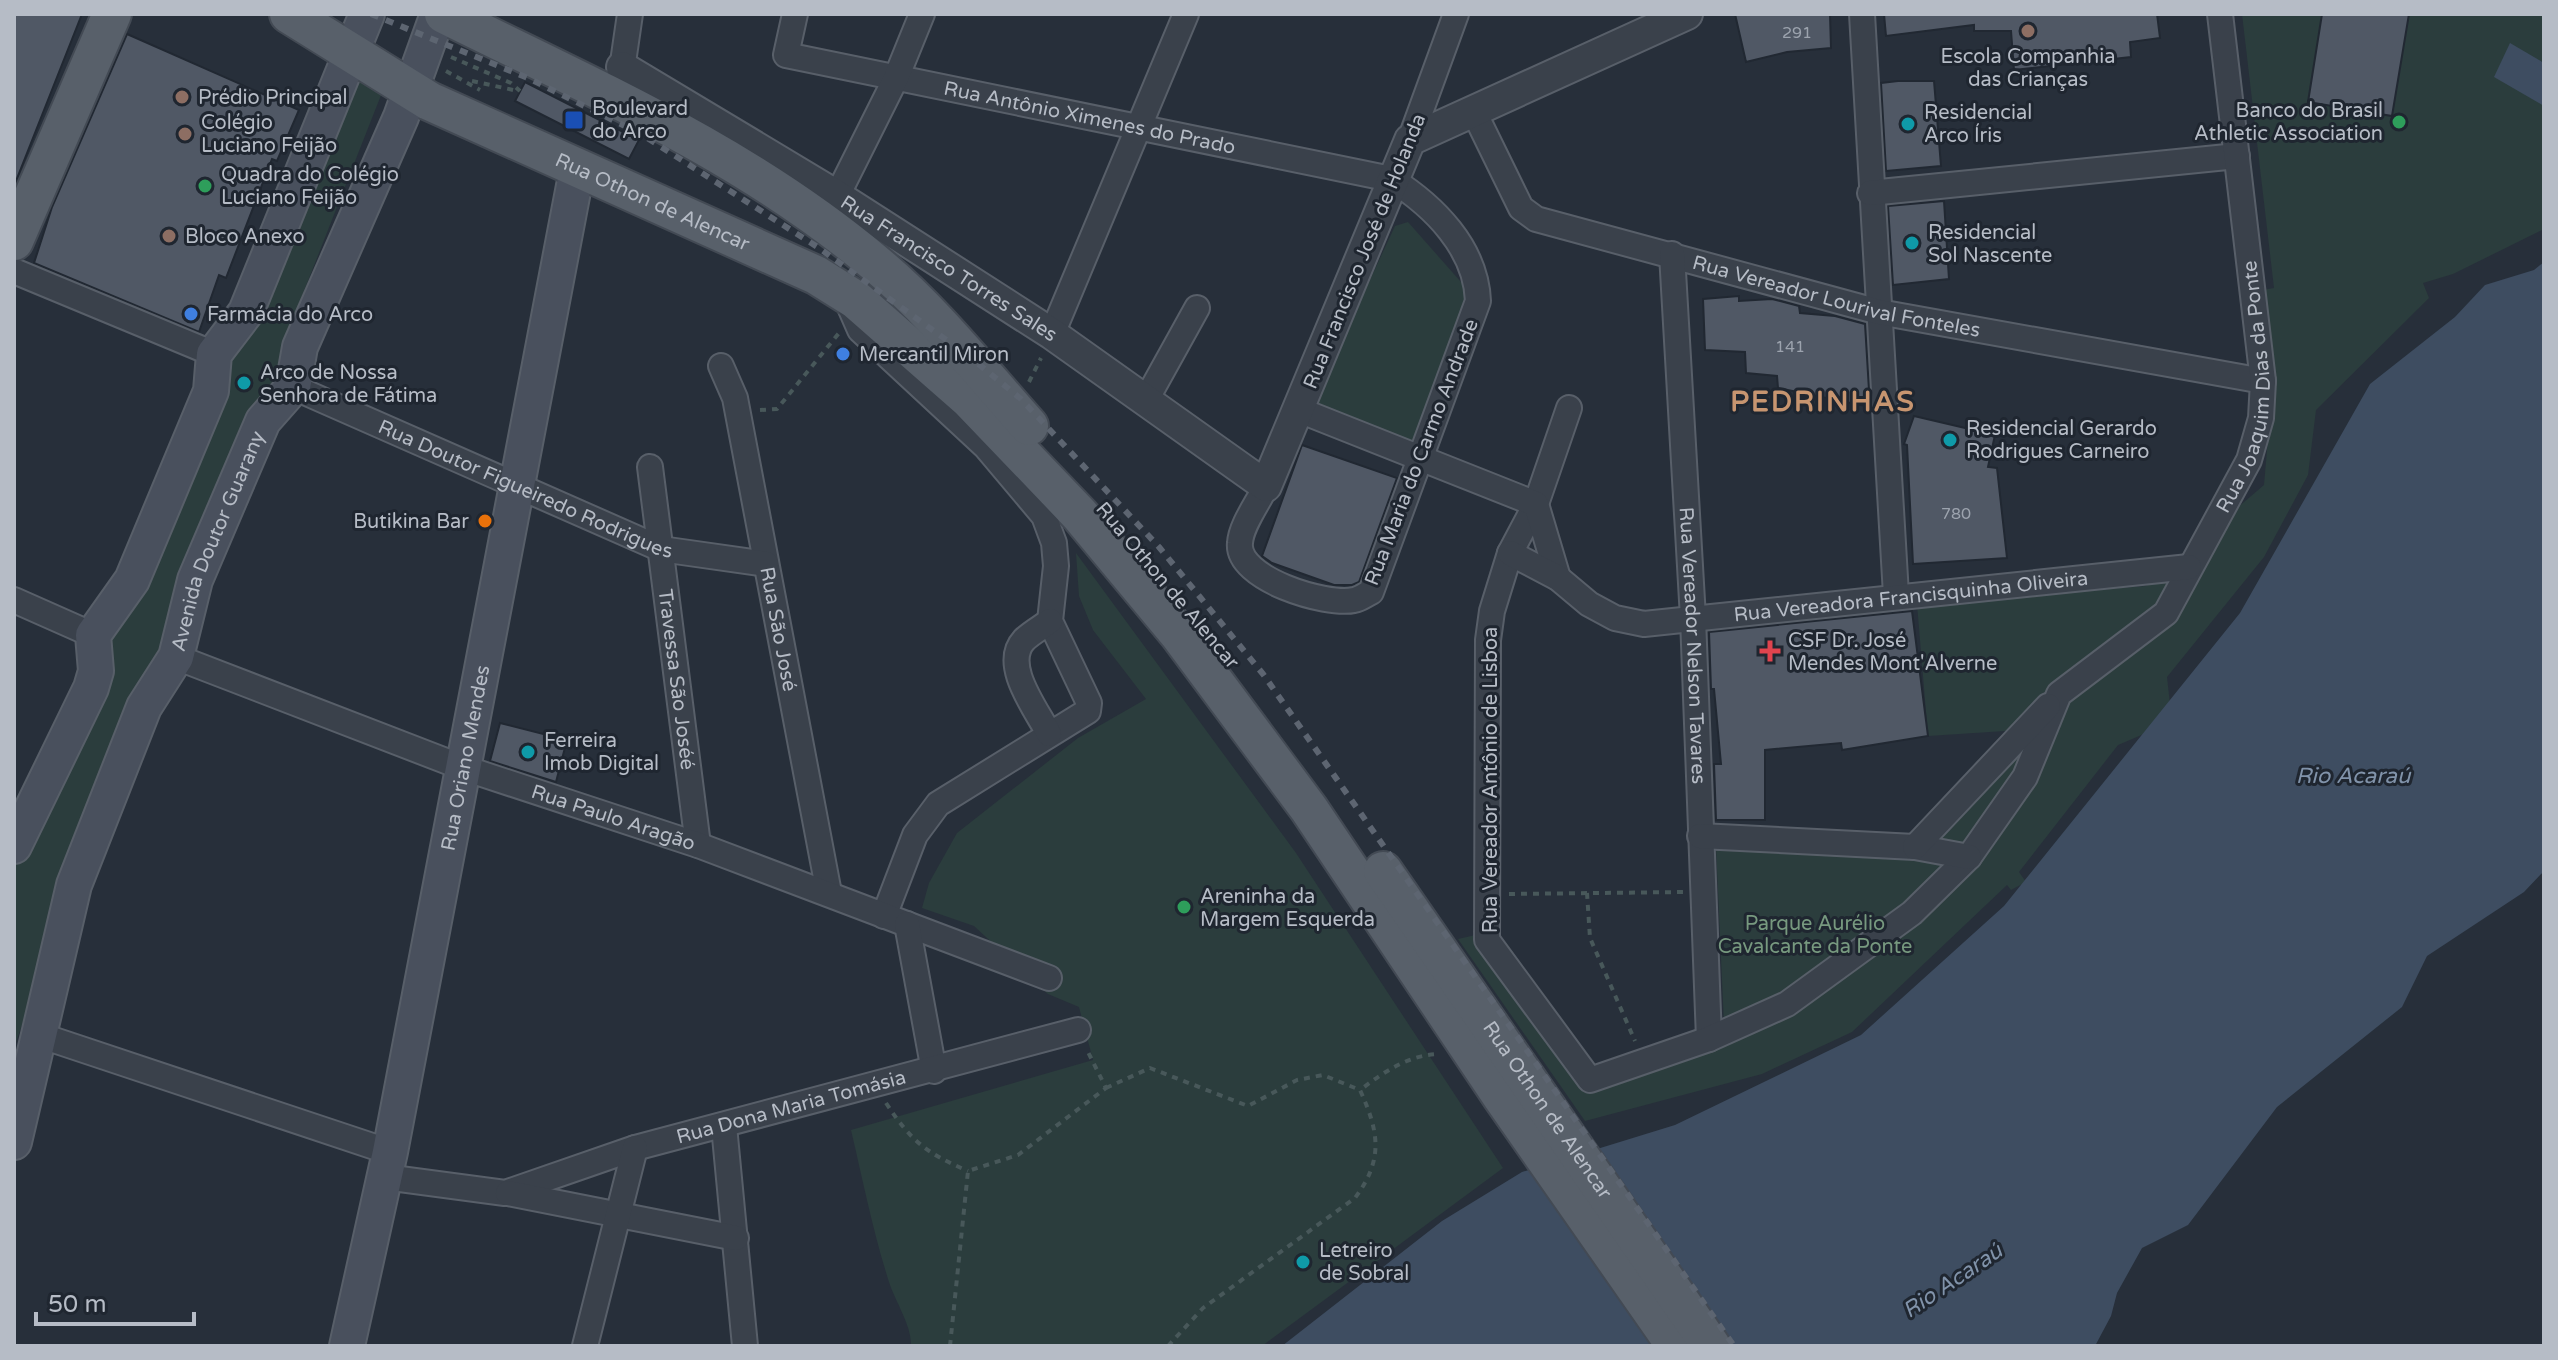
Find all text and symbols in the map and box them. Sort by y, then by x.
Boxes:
marker: Escola Companhia das Crianças [2019,22,2037,40]
house number: 291 [1782,23,1812,43]
place label: Escola Companhia das Crianças [1941,45,2115,92]
street label: Rua Antônio Ximenes do Prado [941,77,1238,160]
place label: Prédio Principal [198,86,348,110]
marker: Prédio Principal [173,88,191,106]
place label: Boulevard do Arco [592,97,688,144]
place label: Banco do Brasil Athletic Association [2194,99,2383,146]
place label: Residencial Arco Íris [1924,101,2032,148]
marker: Boulevard do Arco [563,109,585,131]
street label: Rua Francisco José de Holanda [1299,110,1431,393]
place label: Colégio Luciano Feijão [201,111,337,158]
marker: Banco do Brasil Athletic Association [2390,113,2408,131]
marker: Residencial Arco Íris [1899,115,1917,133]
marker: Colégio Luciano Feijão [176,125,194,143]
street label: Rua Othon de Alencar [551,148,753,257]
place label: Quadra do Colégio Luciano Feijão [221,163,399,210]
marker: Quadra do Colégio Luciano Feijão [196,177,214,195]
street label: Rua Francisco Torres Sales [836,191,1061,347]
place label: Residencial Sol Nascente [1928,221,2052,268]
place label: Bloco Anexo [185,225,305,249]
marker: Bloco Anexo [160,227,178,245]
marker: Residencial Sol Nascente [1903,234,1921,252]
street label: Rua Vereador Lourival Fonteles [1690,251,1982,343]
street label: Rua Joaquim Dias da Ponte [2212,259,2276,517]
place label: Farmácia do Arco [207,303,373,327]
marker: Farmácia do Arco [182,305,200,323]
street label: Rua Maria do Carmo Andrade [1360,316,1484,589]
house number: 141 [1775,337,1805,357]
place label: Mercantil Miron [859,343,1009,367]
marker: Mercantil Miron [834,345,852,363]
place label: Arco de Nossa Senhora de Fátima [260,361,437,408]
marker: Arco de Nossa Senhora de Fátima [235,374,253,392]
district label: PEDRINHAS [1730,385,1916,419]
street label: Rua Doutor Figueiredo Rodrigues [374,415,674,563]
place label: Residencial Gerardo Rodrigues Carneiro [1966,417,2157,464]
street label: Avenida Doutor Guarany [167,427,270,654]
marker: Residencial Gerardo Rodrigues Carneiro [1941,431,1959,449]
street label: Rua Othon de Alencar [1090,497,1244,674]
house number: 780 [1941,504,1971,524]
street label: Rua Vereador Nelson Tavares [1674,506,1710,785]
place label: Butikina Bar [353,510,469,534]
marker: Butikina Bar [476,512,494,530]
street label: Rua São José [754,565,801,693]
street label: Rua Vereadora Francisquinha Oliveira [1733,567,2089,628]
street label: Travessa São Joséé [653,588,699,771]
street label: Rua Vereador Antônio de Lisboa [1479,627,1503,933]
place label: CSF Dr. José Mendes Mont'Alverne [1788,629,1997,676]
marker: CSF Dr. José Mendes Mont'Alverne [1759,640,1781,662]
street label: Rua Oriano Mendes [437,663,495,853]
place label: Ferreira Imob Digital [544,729,659,776]
marker: Ferreira Imob Digital [519,743,537,761]
water label: Rio Acaraú [2296,763,2412,789]
street label: Rua Paulo Aragão [528,780,698,856]
place label: Areninha da Margem Esquerda [1200,885,1375,932]
marker: Areninha da Margem Esquerda [1175,898,1193,916]
park label: Parque Aurélio Cavalcante da Ponte [1718,912,1912,959]
street label: Rua Othon de Alencar [1477,1017,1617,1204]
street label: Rua Dona Maria Tomásia [674,1065,909,1149]
water label: Rio Acaraú [1898,1237,2009,1324]
place label: Letreiro de Sobral [1319,1239,1409,1286]
marker: Letreiro de Sobral [1294,1253,1312,1271]
scale bar [36,1276,194,1326]
text: 50 m [48,1290,106,1319]

